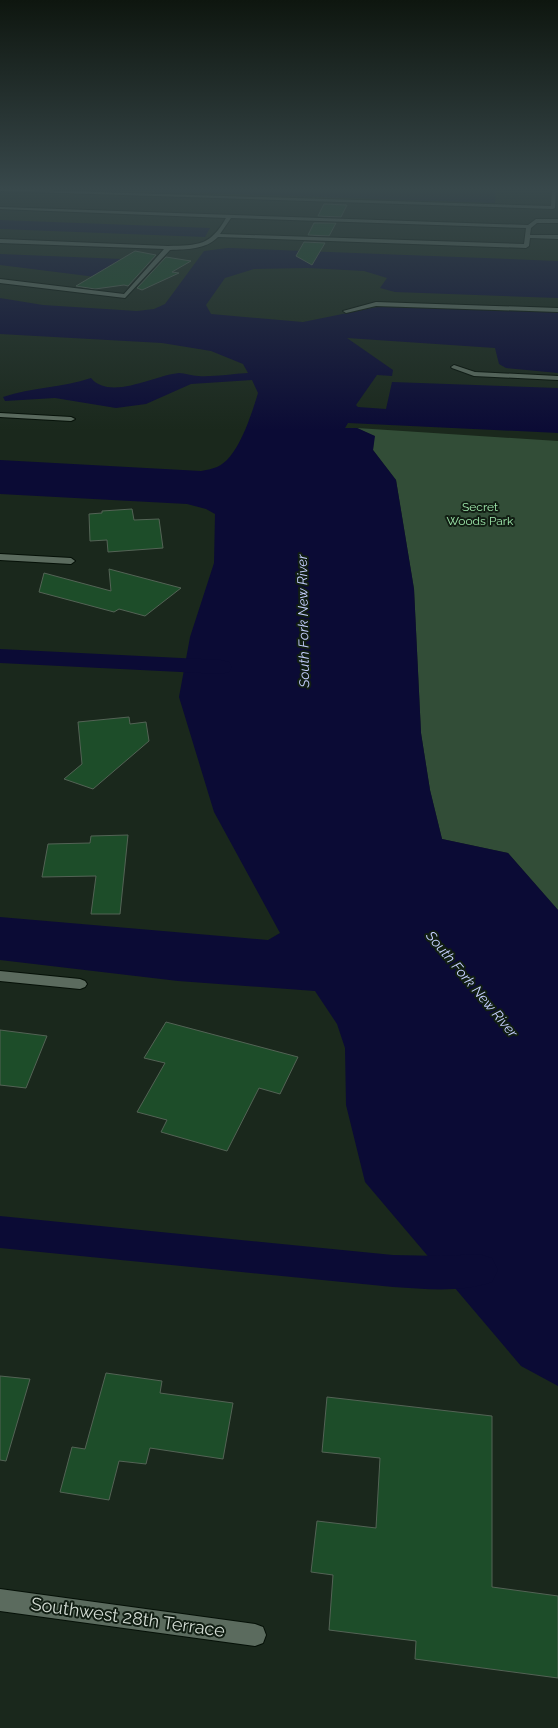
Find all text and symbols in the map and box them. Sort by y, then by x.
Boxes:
park label: Secret Woods Park [447,500,514,528]
water label: South Fork New River [294,553,312,689]
water label: South Fork New River [422,927,522,1041]
street label: Southwest 28th Terrace [30,1593,227,1641]

